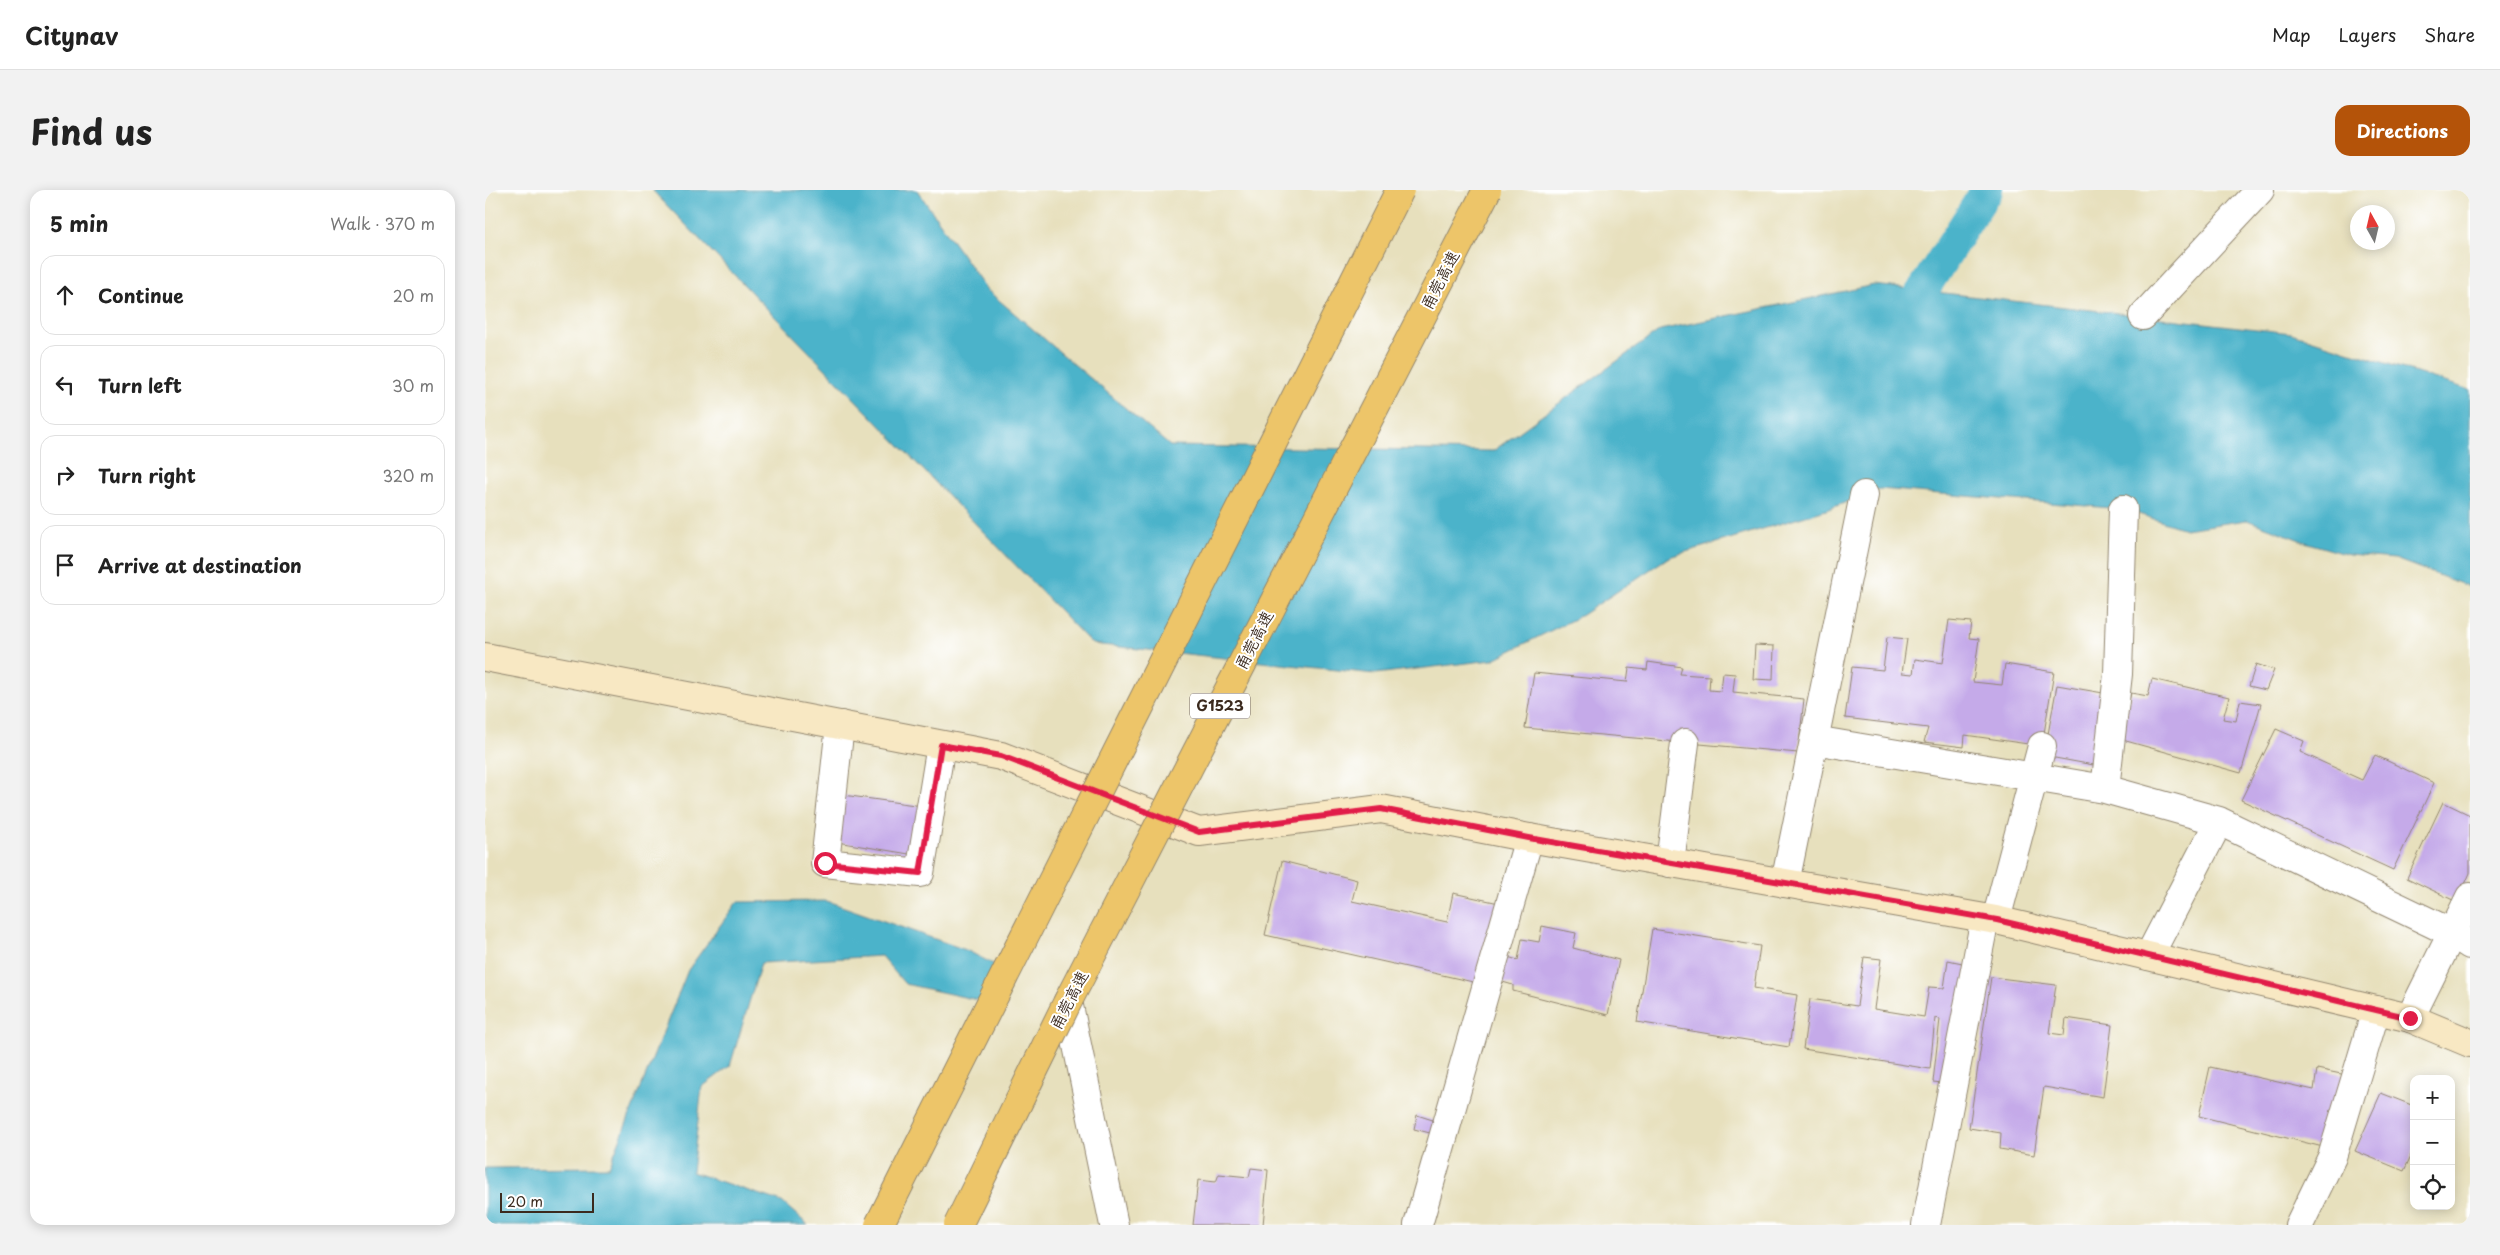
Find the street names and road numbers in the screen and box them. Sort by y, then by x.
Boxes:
street label: 甬莞高速 [1414,246,1464,314]
street label: 甬莞高速 [1228,606,1278,674]
road number: G1523 [1190,694,1250,718]
street label: 甬莞高速 [1043,966,1093,1034]

